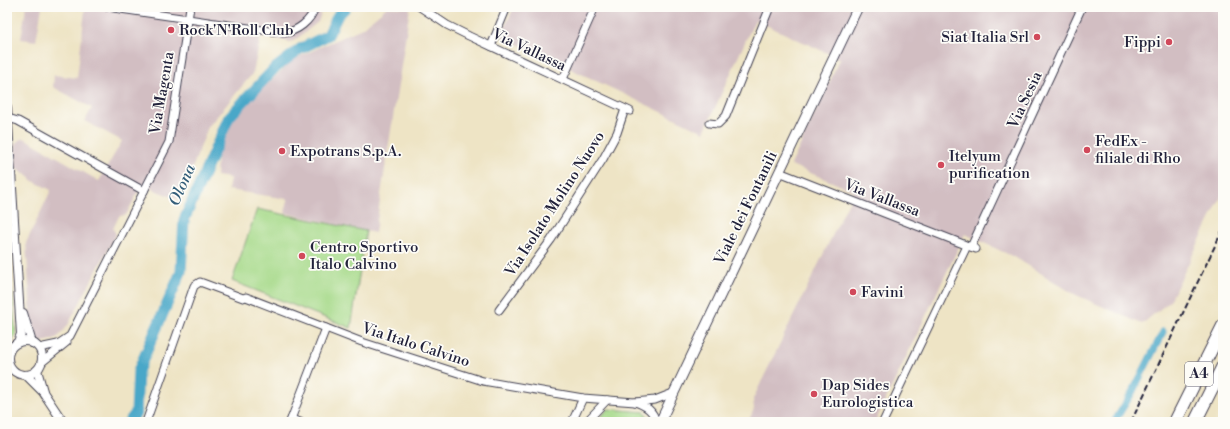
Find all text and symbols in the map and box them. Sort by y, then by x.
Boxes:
place label: Rock'N'Roll Club [179,21,293,40]
street label: Via Vallassa [488,24,570,76]
marker: Rock'N'Roll Club [166,25,176,35]
place label: Siat Italia Srl [941,28,1030,47]
marker: Siat Italia Srl [1032,32,1042,42]
place label: Fippi [1124,33,1161,52]
marker: Fippi [1164,37,1174,47]
street label: Via Magenta [145,50,179,137]
street label: Via Sesia [1003,68,1047,132]
street label: Via Isolato Molino Nuovo [500,128,609,281]
place label: FedEx - filiale di Rho [1095,132,1181,168]
place label: Expotrans S.p.A. [290,142,401,161]
marker: FedEx - filiale di Rho [1082,145,1092,155]
marker: Expotrans S.p.A. [277,146,287,156]
place label: Itelyum purification [949,147,1030,183]
street label: Viale dei Fontanili [710,148,782,269]
marker: Itelyum purification [936,160,946,170]
water label: Olona [164,161,200,209]
street label: Via Vallassa [840,174,923,221]
place label: Centro Sportivo Italo Calvino [310,238,418,274]
marker: Centro Sportivo Italo Calvino [297,251,307,261]
place label: Favini [861,283,904,302]
marker: Favini [848,287,858,297]
street label: Via Italo Calvino [359,318,472,371]
road number: A4 [1185,362,1213,386]
place label: Dap Sides Eurologistica [822,376,914,412]
marker: Dap Sides Eurologistica [809,389,819,399]

